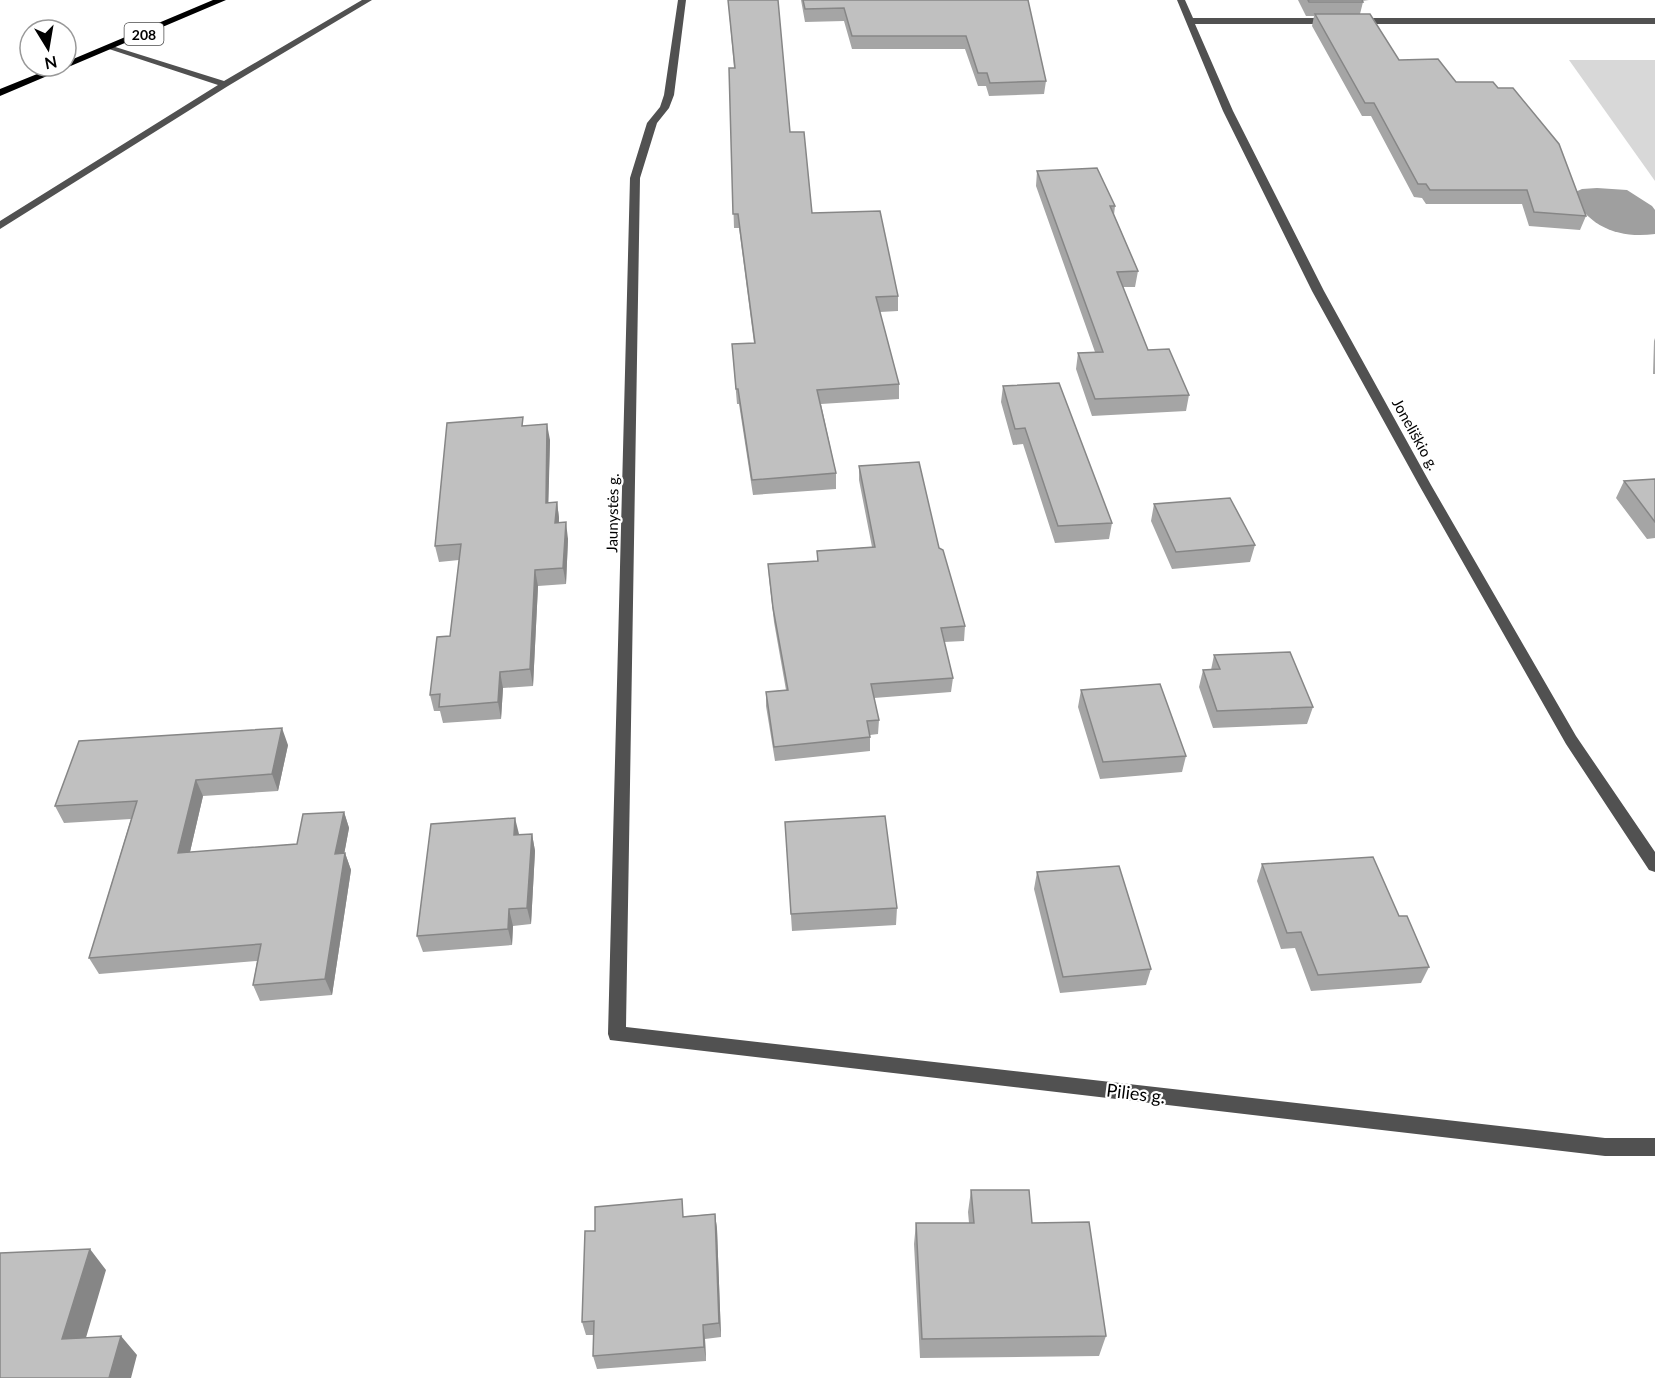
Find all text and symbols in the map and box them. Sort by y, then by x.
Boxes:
north arrow [18,18,78,78]
road number: 208 [124,23,164,45]
text: N [43,53,59,74]
street label: Joneliškio g. [1389,395,1443,473]
street label: Jaunystės g. [602,473,622,553]
street label: Pilies g. [1105,1078,1167,1108]

